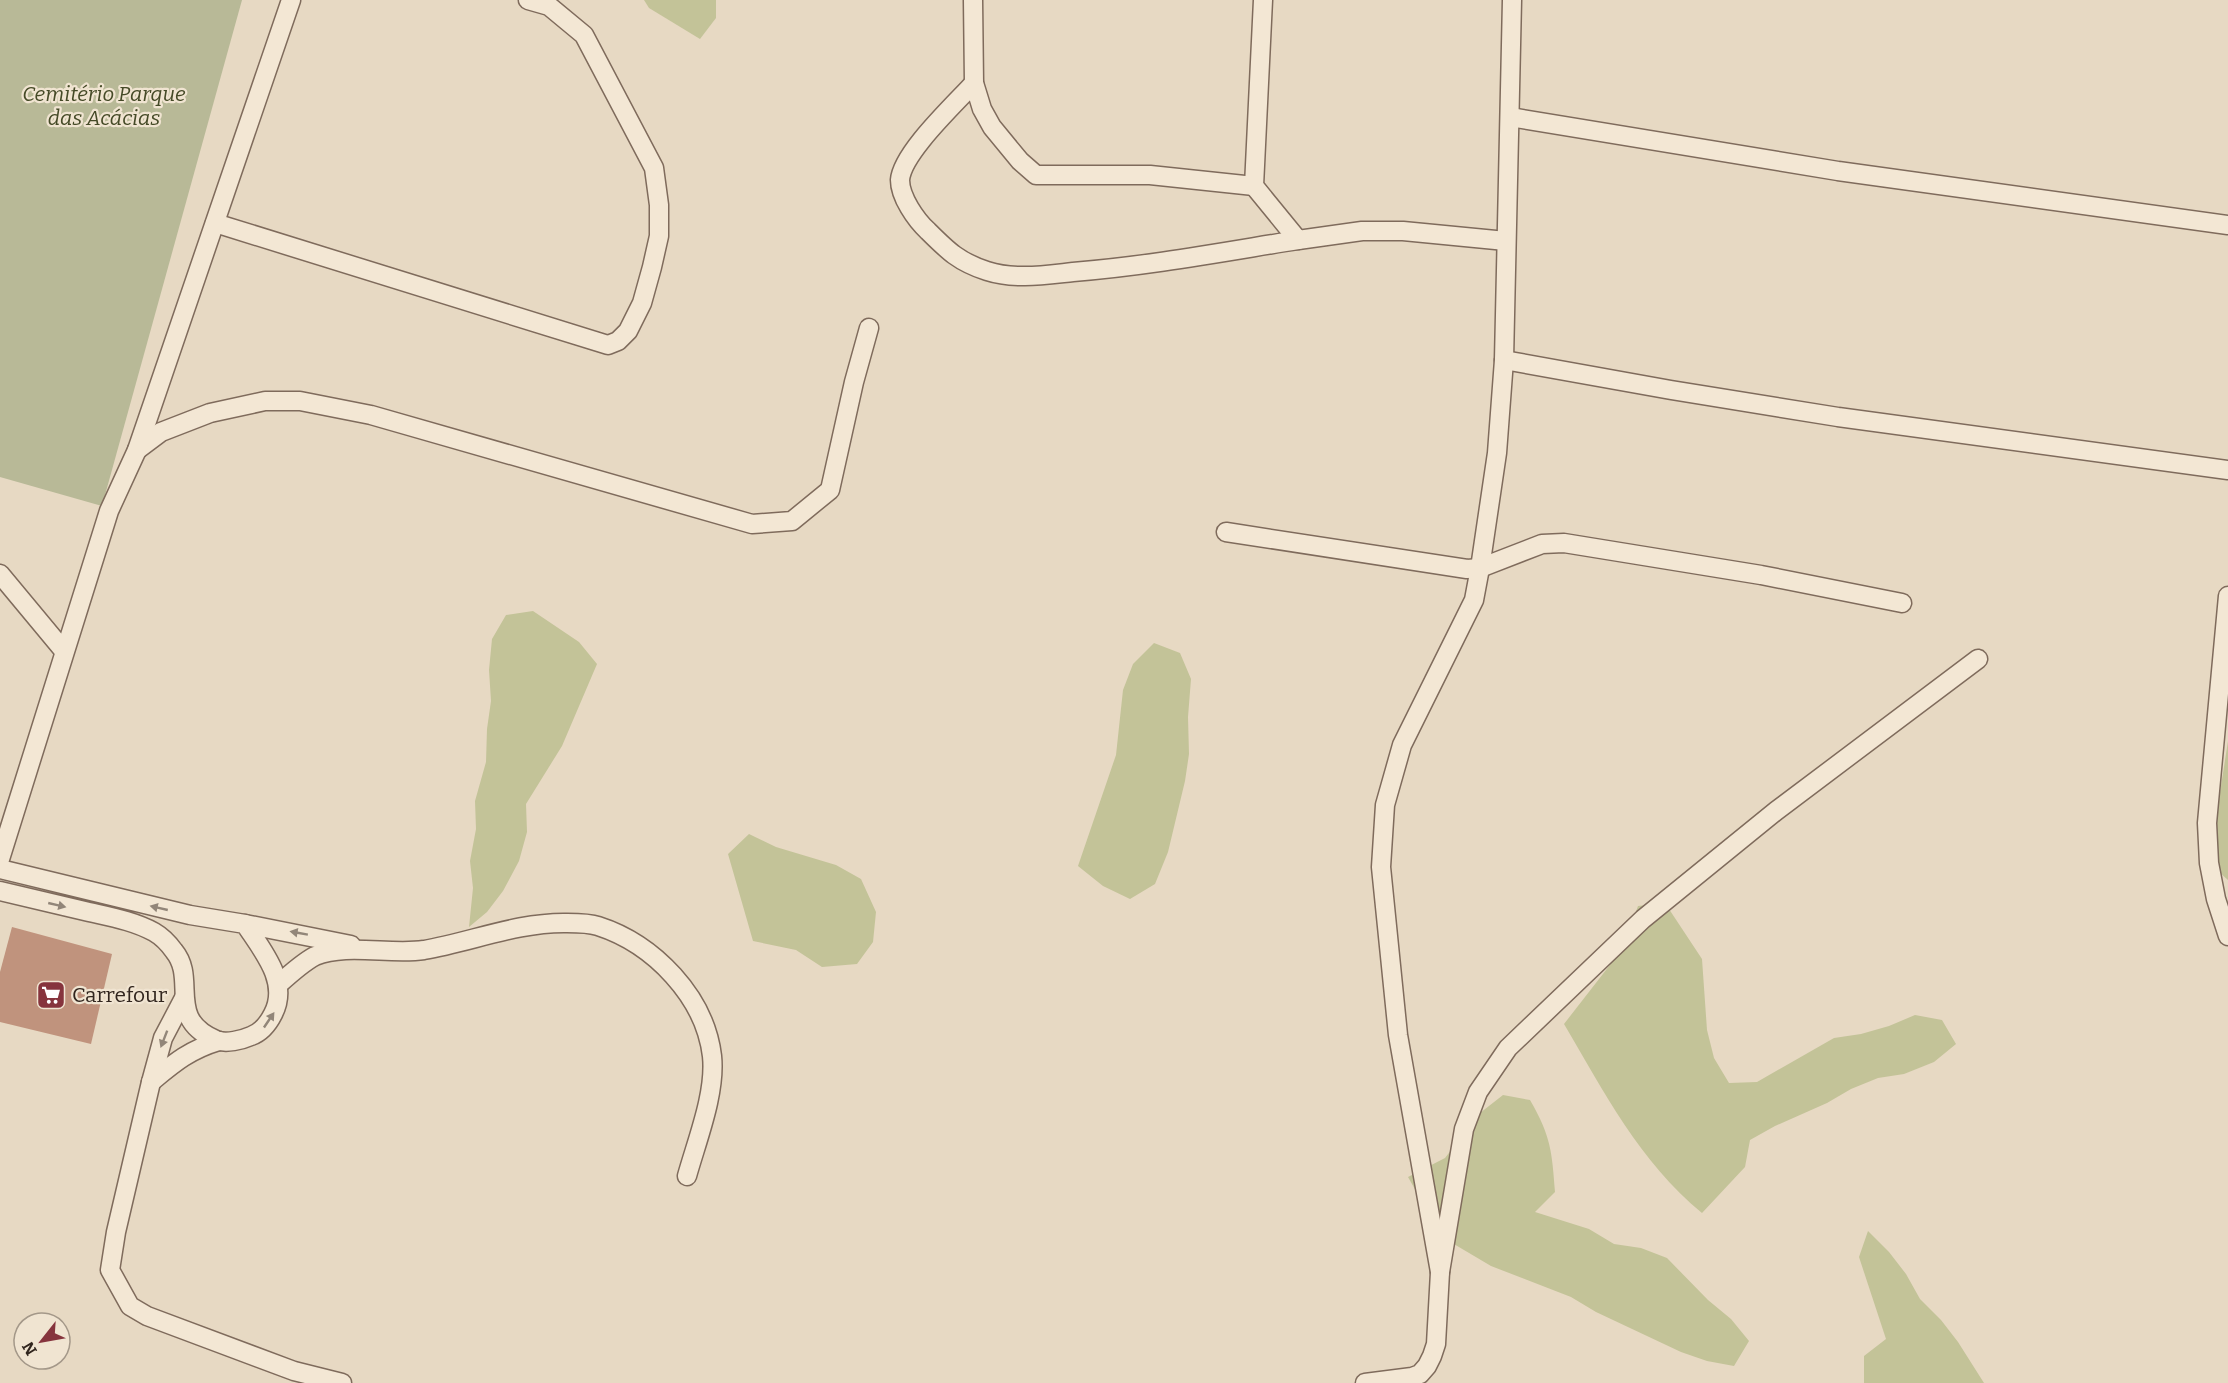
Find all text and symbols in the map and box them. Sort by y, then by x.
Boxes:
park label: Cemitério Parque das Acácias [22,81,186,131]
one-way arrow [48,900,66,910]
one-way arrow [150,902,168,912]
one-way arrow [289,928,308,937]
supermarket icon: Carrefour [35,979,67,1011]
place label: Carrefour [72,982,167,1008]
one-way arrow [263,1012,275,1028]
one-way arrow [159,1030,169,1048]
north arrow [12,1311,72,1371]
text: N [18,1338,41,1359]

